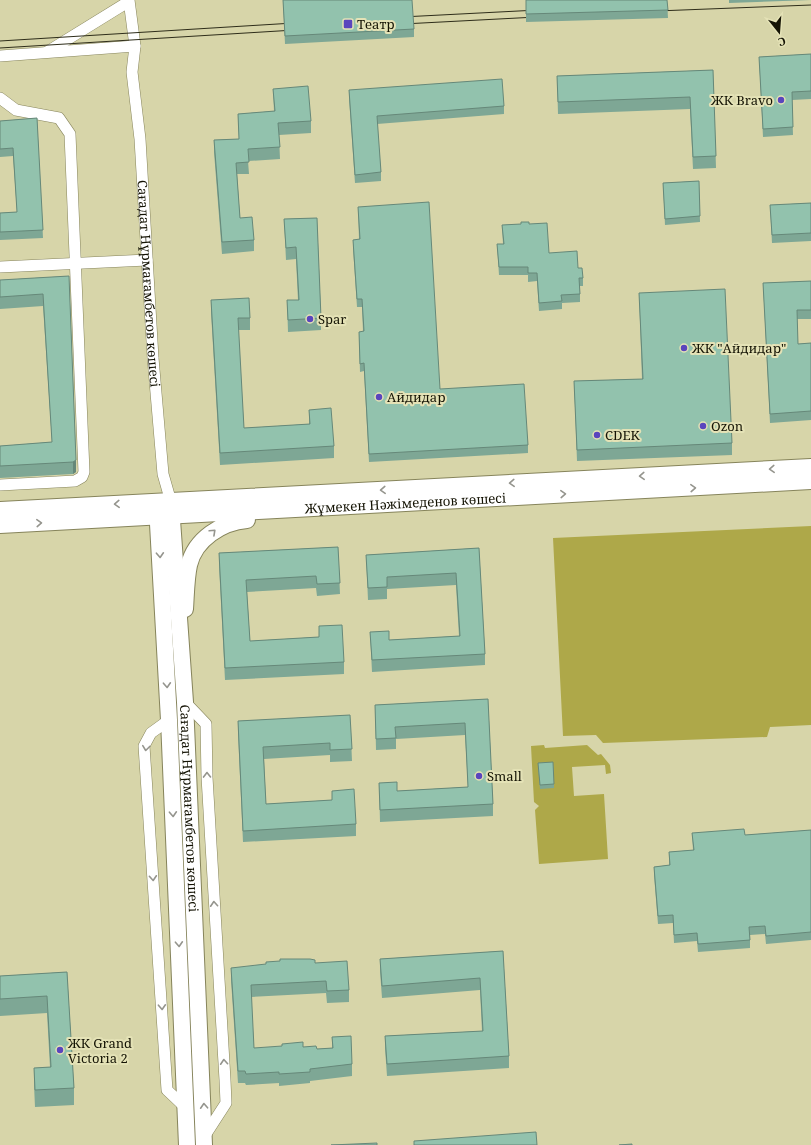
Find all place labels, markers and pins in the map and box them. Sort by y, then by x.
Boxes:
place label: Театр [357,15,395,33]
marker: Театр [342,18,354,30]
place label: ЖК Bravo [710,91,773,109]
marker: ЖК Bravo [776,95,786,105]
place label: Spar [318,310,347,328]
marker: Spar [305,314,315,324]
place label: ЖК "Айдидар" [691,339,786,357]
marker: ЖК "Айдидар" [679,343,689,353]
place label: Айдидар [387,388,445,406]
marker: Айдидар [374,392,384,402]
place label: Ozon [711,417,744,435]
marker: Ozon [698,421,708,431]
place label: CDEK [605,426,641,444]
marker: CDEK [592,430,602,440]
place label: Small [487,767,522,785]
marker: Small [474,771,484,781]
place label: ЖК Grand Victoria 2 [67,1034,132,1067]
marker: ЖК Grand Victoria 2 [55,1045,65,1055]

